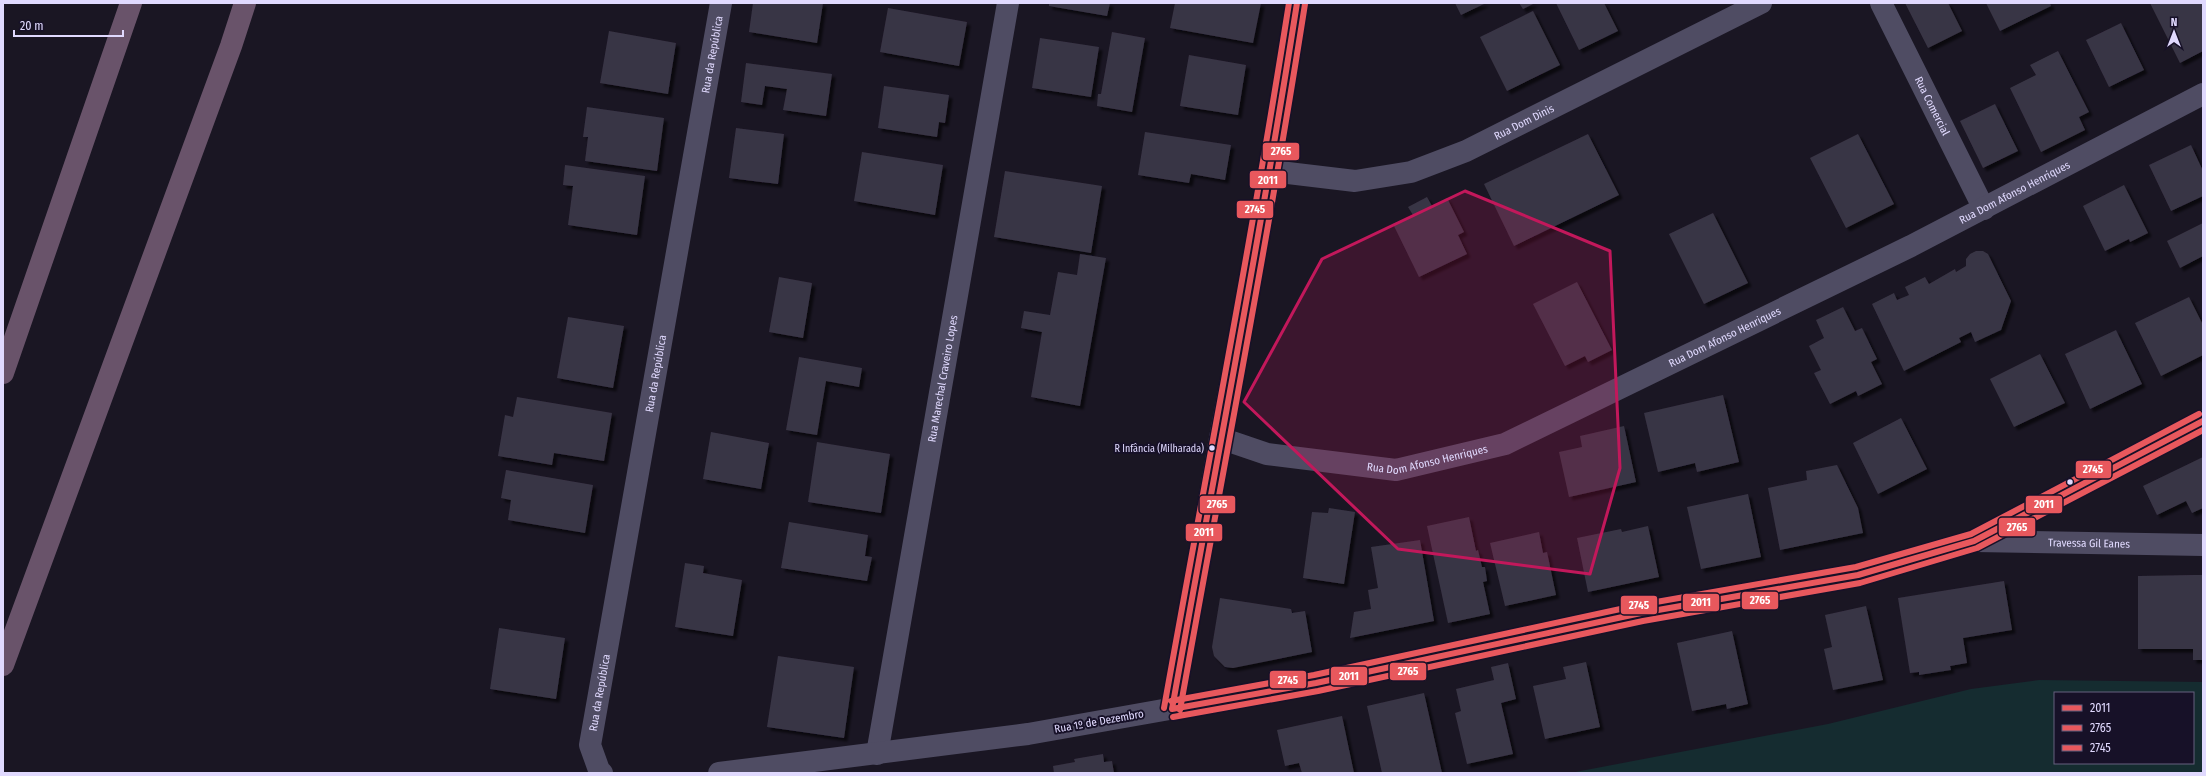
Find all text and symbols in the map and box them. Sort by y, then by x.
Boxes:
scale bar [14,12,123,38]
north arrow [2154,12,2194,52]
street label: Rua da República [699,15,726,94]
text: N [2171,16,2177,29]
text: 20 m [20,19,44,33]
street label: Rua Comercial [1912,75,1952,138]
street label: Rua Dom Dinis [1492,102,1557,143]
line badge: 2765 [1262,142,1300,161]
text: 2765 [1270,145,1292,158]
street label: Rua Dom Afonso Henriques [1957,158,2073,227]
line badge: 2011 [1249,170,1287,189]
text: 2011 [1257,174,1278,187]
line badge: 2745 [1236,200,1274,219]
text: 2745 [1244,203,1266,216]
street label: Rua Dom Afonso Henriques [1667,304,1783,370]
street label: Rua Marechal Craveiro Lopes [925,314,960,443]
street label: Rua da República [643,334,669,413]
place label: R Infância (Milharada) [1115,442,1204,455]
street label: Rua Dom Afonso Henriques [1366,442,1489,477]
marker: R Infância (Milharada) [1207,443,1217,453]
line badge: 2745 [2075,460,2112,479]
text: 2745 [2082,463,2104,476]
unlabelled marker [2065,477,2075,487]
line badge: 2765 [1199,495,1236,514]
line badge: 2011 [2025,495,2063,514]
text: 2765 [1206,498,1228,511]
text: 2011 [2033,498,2054,511]
line badge: 2765 [1998,517,2036,537]
text: 2765 [2006,521,2028,534]
line badge: 2011 [1185,523,1223,542]
text: 2011 [1193,526,1214,539]
street label: Travessa Gil Eanes [2048,536,2130,551]
line badge: 2765 [1741,591,1779,610]
line badge: 2011 [1682,593,1720,612]
text: 2765 [1749,594,1771,607]
line badge: 2745 [1620,595,1658,615]
text: 2011 [1690,596,1711,609]
text: 2745 [1628,599,1650,612]
street label: Rua da República [587,653,613,732]
line badge: 2765 [1389,662,1427,681]
text: 2765 [1397,665,1419,678]
line badge: 2011 [1330,666,1368,686]
line badge: 2745 [1269,670,1307,689]
text: 2011 [1338,670,1359,683]
text: 2745 [1277,674,1299,687]
legend [2054,692,2194,764]
text: 2011 [2090,701,2110,715]
street label: Rua 1º de Dezembro [1053,707,1145,736]
text: 2765 [2090,721,2112,735]
text: 2745 [2090,741,2111,755]

